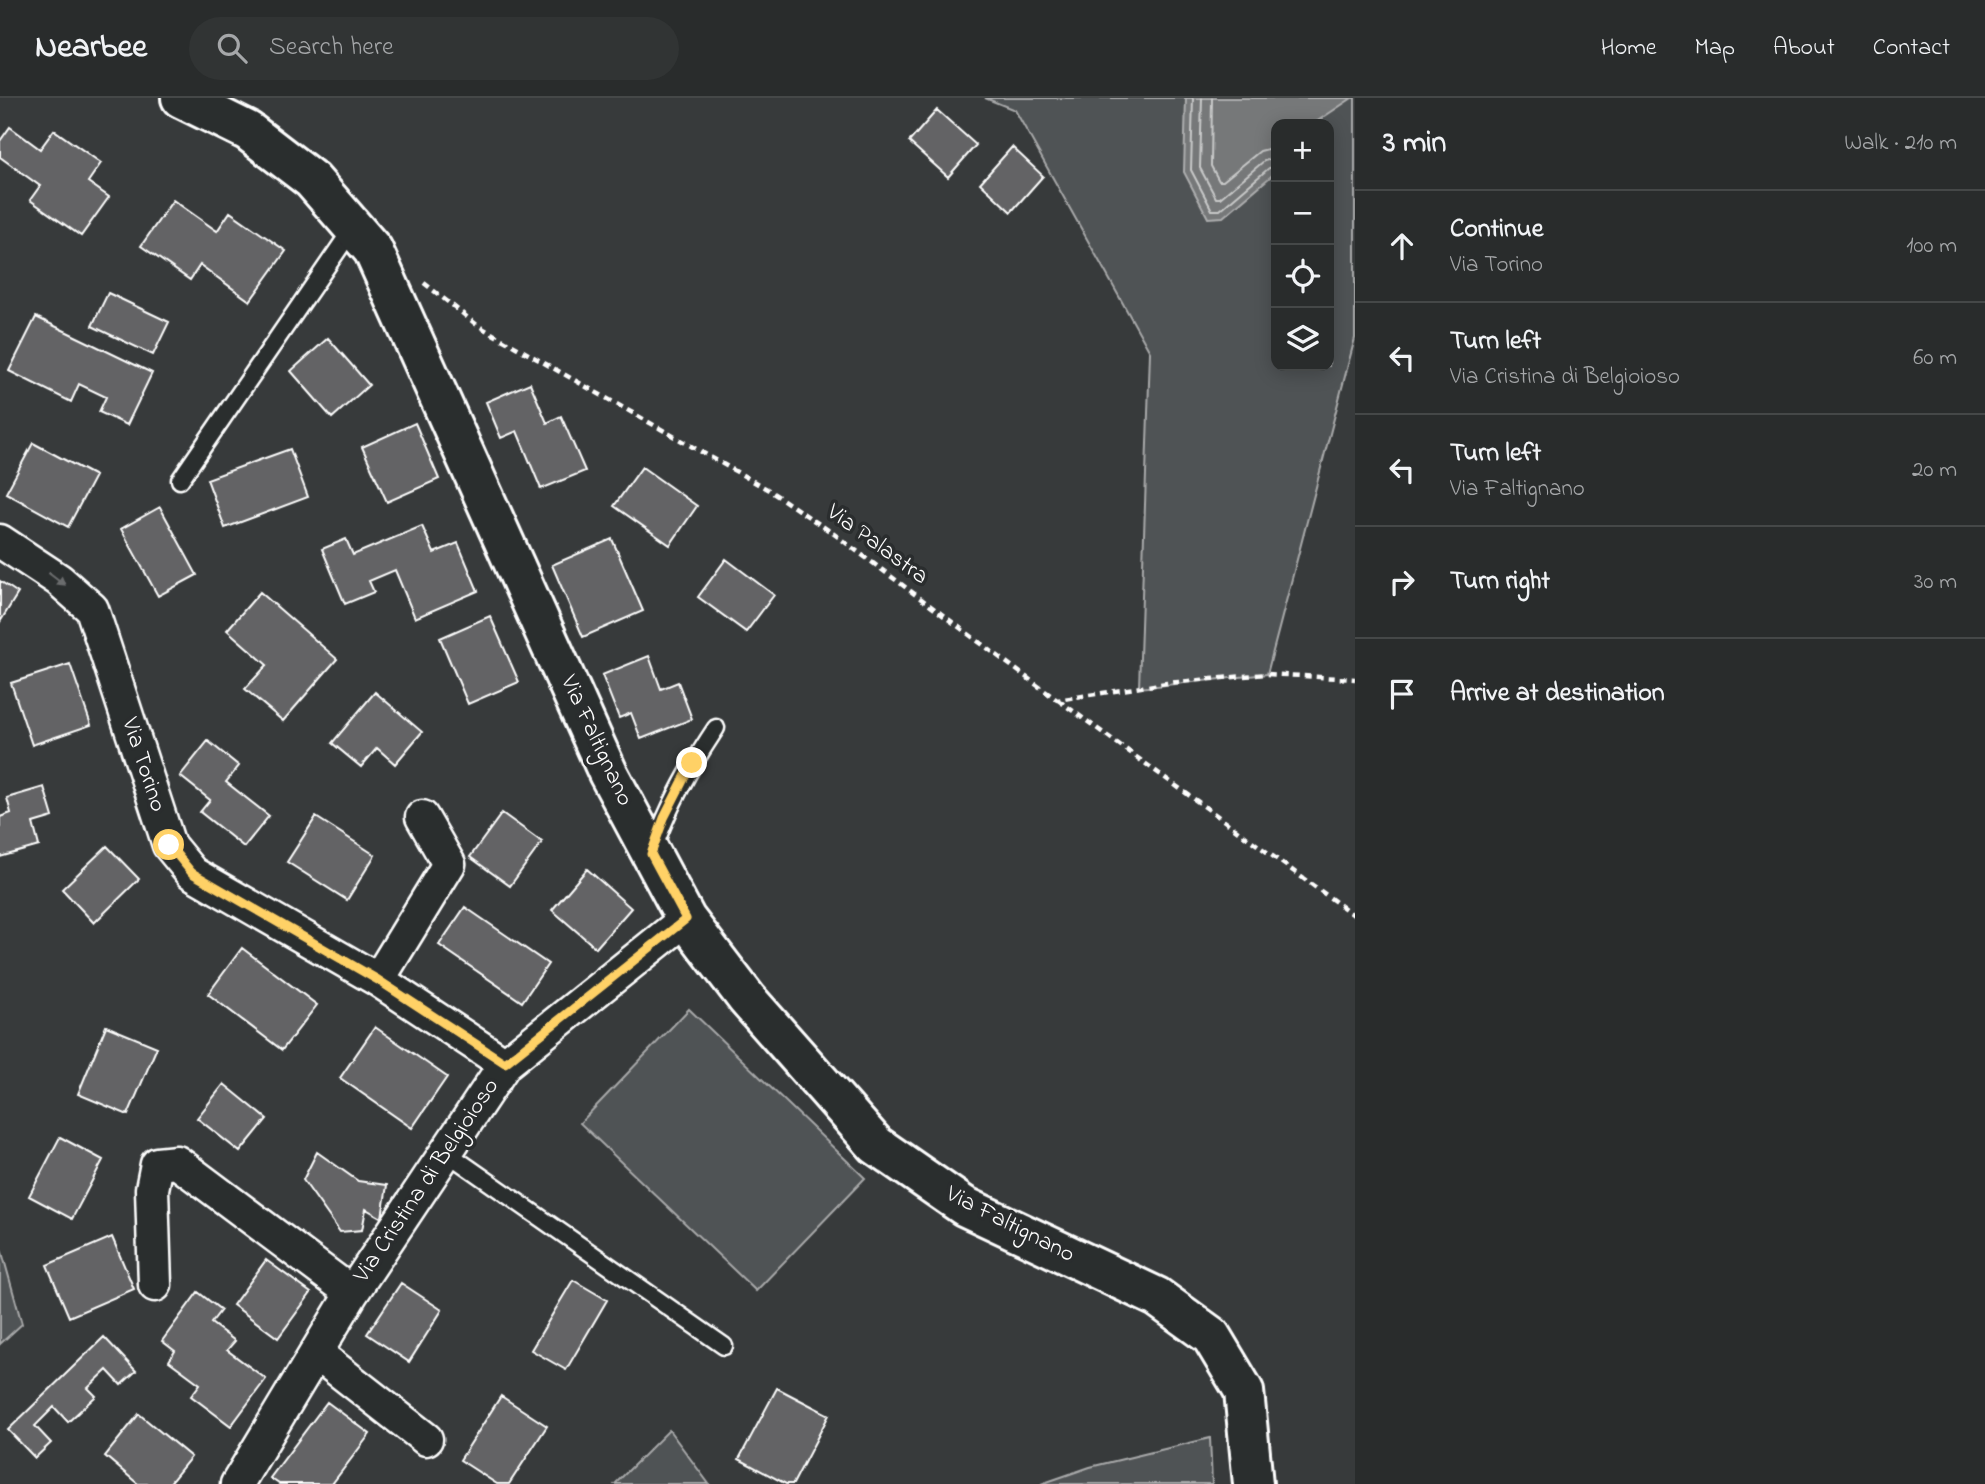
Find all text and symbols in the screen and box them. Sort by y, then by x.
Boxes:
search box [189,17,679,80]
text: Nearbee [35,24,147,72]
icon: search [213,29,251,67]
text: Search here [269,29,394,67]
text: Home [1601,31,1657,66]
text: Map [1695,31,1735,66]
text: About [1773,31,1835,66]
text: Contact [1873,31,1950,66]
map controls [1271,119,1334,371]
button: + [1271,119,1334,182]
text: 3 min [1383,122,1446,166]
text: Walk · 210 m [1844,127,1957,160]
button: − [1271,182,1334,245]
text: Continue [1450,211,1543,249]
icon: ahead [1383,227,1421,265]
text: 100 m [1906,230,1957,263]
button: locate [1271,245,1334,308]
text: Via Torino [1450,249,1543,282]
button: layers [1271,308,1334,371]
text: Turn left [1450,323,1541,361]
icon: left [1383,339,1421,377]
text: 60 m [1913,342,1957,375]
text: Via Cristina di Belgioioso [1450,361,1680,394]
text: Turn left [1450,435,1541,473]
icon: left [1383,451,1421,489]
text: 20 m [1912,454,1957,487]
text: Via Faltignano [1450,473,1585,506]
street label: Via Palastra [818,495,935,594]
icon: right [1383,563,1421,601]
text: Turn right [1450,563,1550,601]
text: 30 m [1914,566,1957,599]
one-way arrow [47,572,65,587]
street label: Via Faltignano [550,669,642,812]
icon: arrive [1383,675,1421,713]
text: Arrive at destination [1450,675,1665,713]
street label: Via Torino [111,712,175,817]
route end [676,747,707,778]
route start [153,829,184,860]
street label: Via Cristina di Belgioioso [345,1072,509,1291]
street label: Via Faltignano [939,1177,1081,1273]

